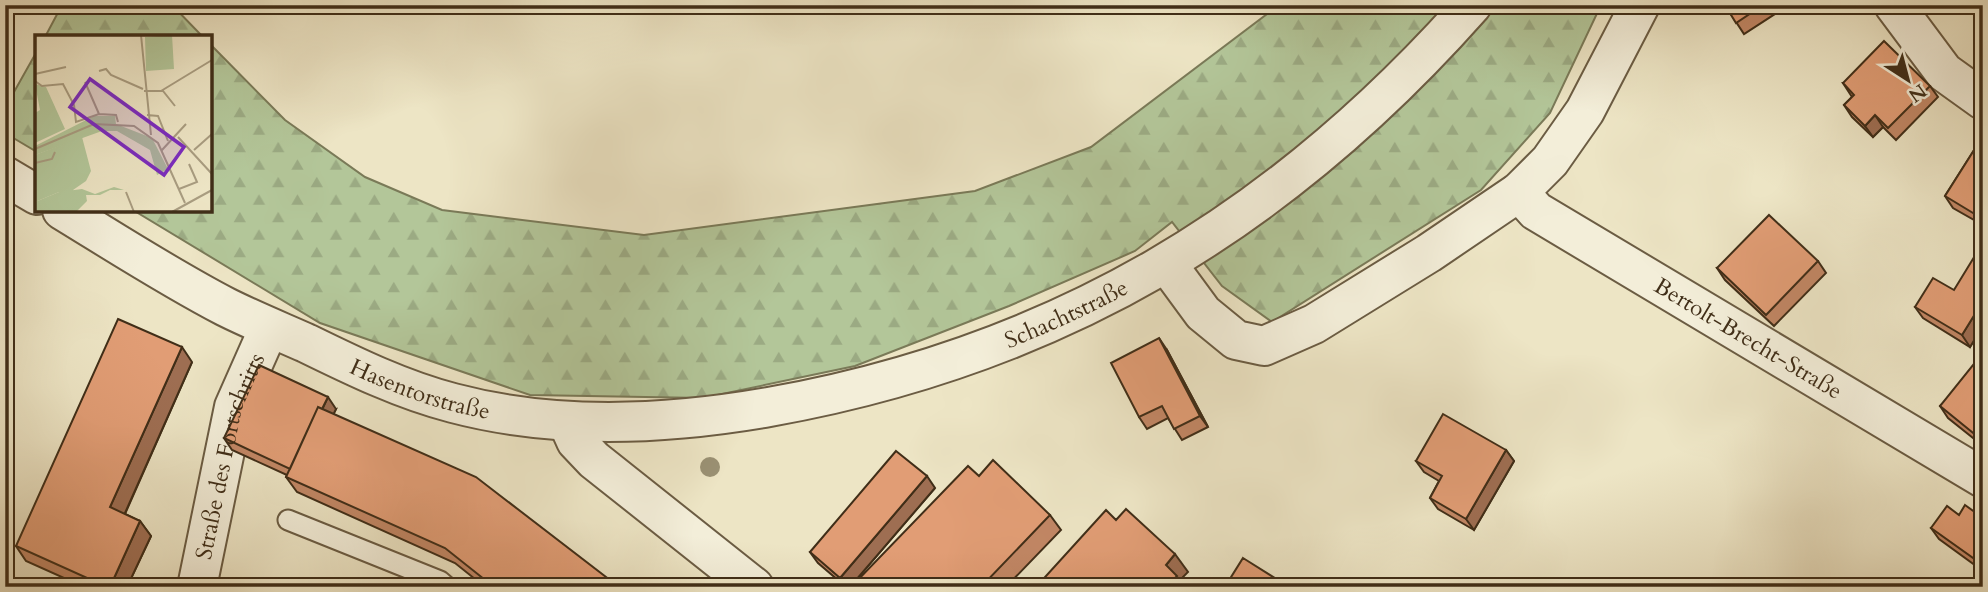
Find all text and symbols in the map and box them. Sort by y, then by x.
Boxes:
inset map [35,35,212,212]
north arrow [1872,46,1942,116]
text: N [1903,78,1932,109]
street label: Bertolt-Brecht-Straße [1648,270,1848,407]
street label: Schachtstraße [1000,272,1133,356]
street label: Straße des Fortschritts [188,348,272,562]
street label: Hasentorstraße [345,351,493,427]

